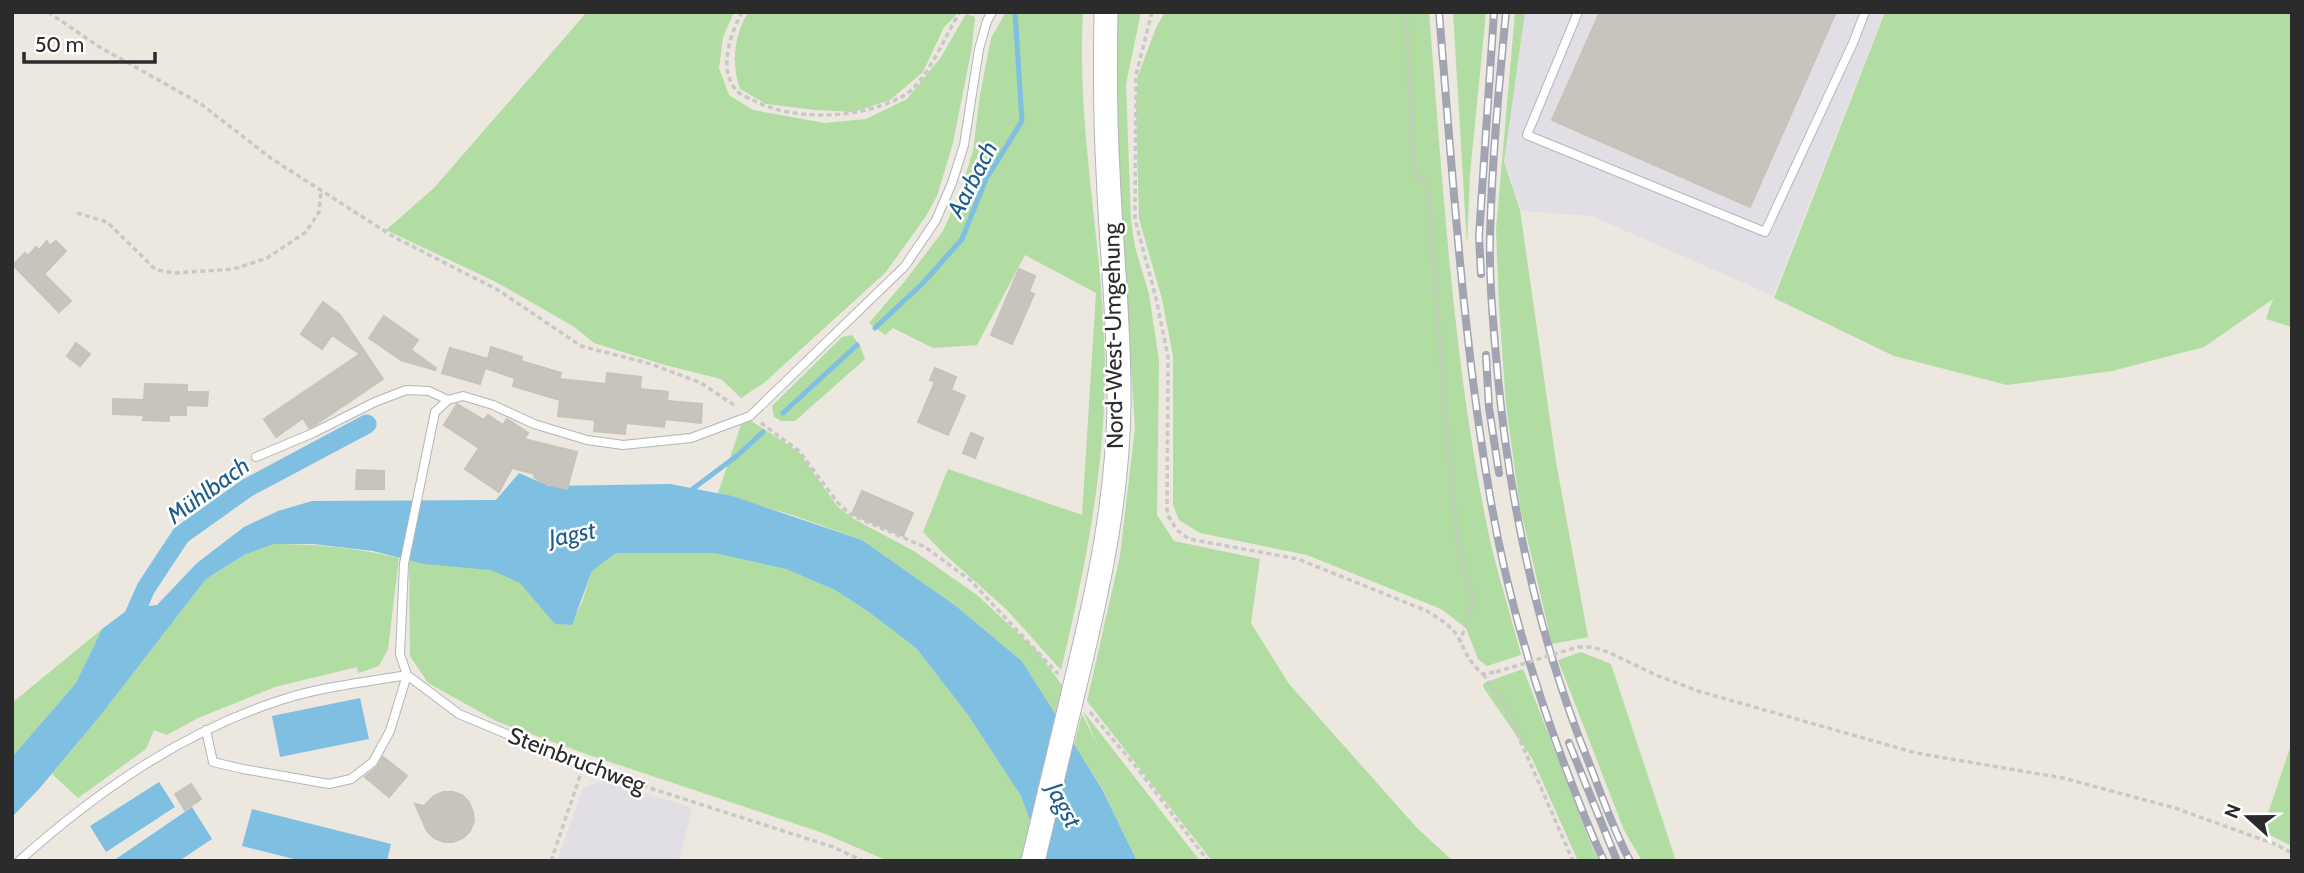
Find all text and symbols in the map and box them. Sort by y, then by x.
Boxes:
scale bar [24,21,156,65]
text: 50 m [35,32,84,57]
water label: Aarbach [940,136,1003,223]
street label: Nord-West-Umgehung [1097,222,1129,449]
water label: Mühlbach [160,450,255,530]
water label: Jagst [544,515,598,553]
street label: Steinbruchweg [504,721,650,799]
water label: Jagst [1039,776,1088,833]
north arrow [2213,782,2283,852]
text: N [2219,801,2246,821]

